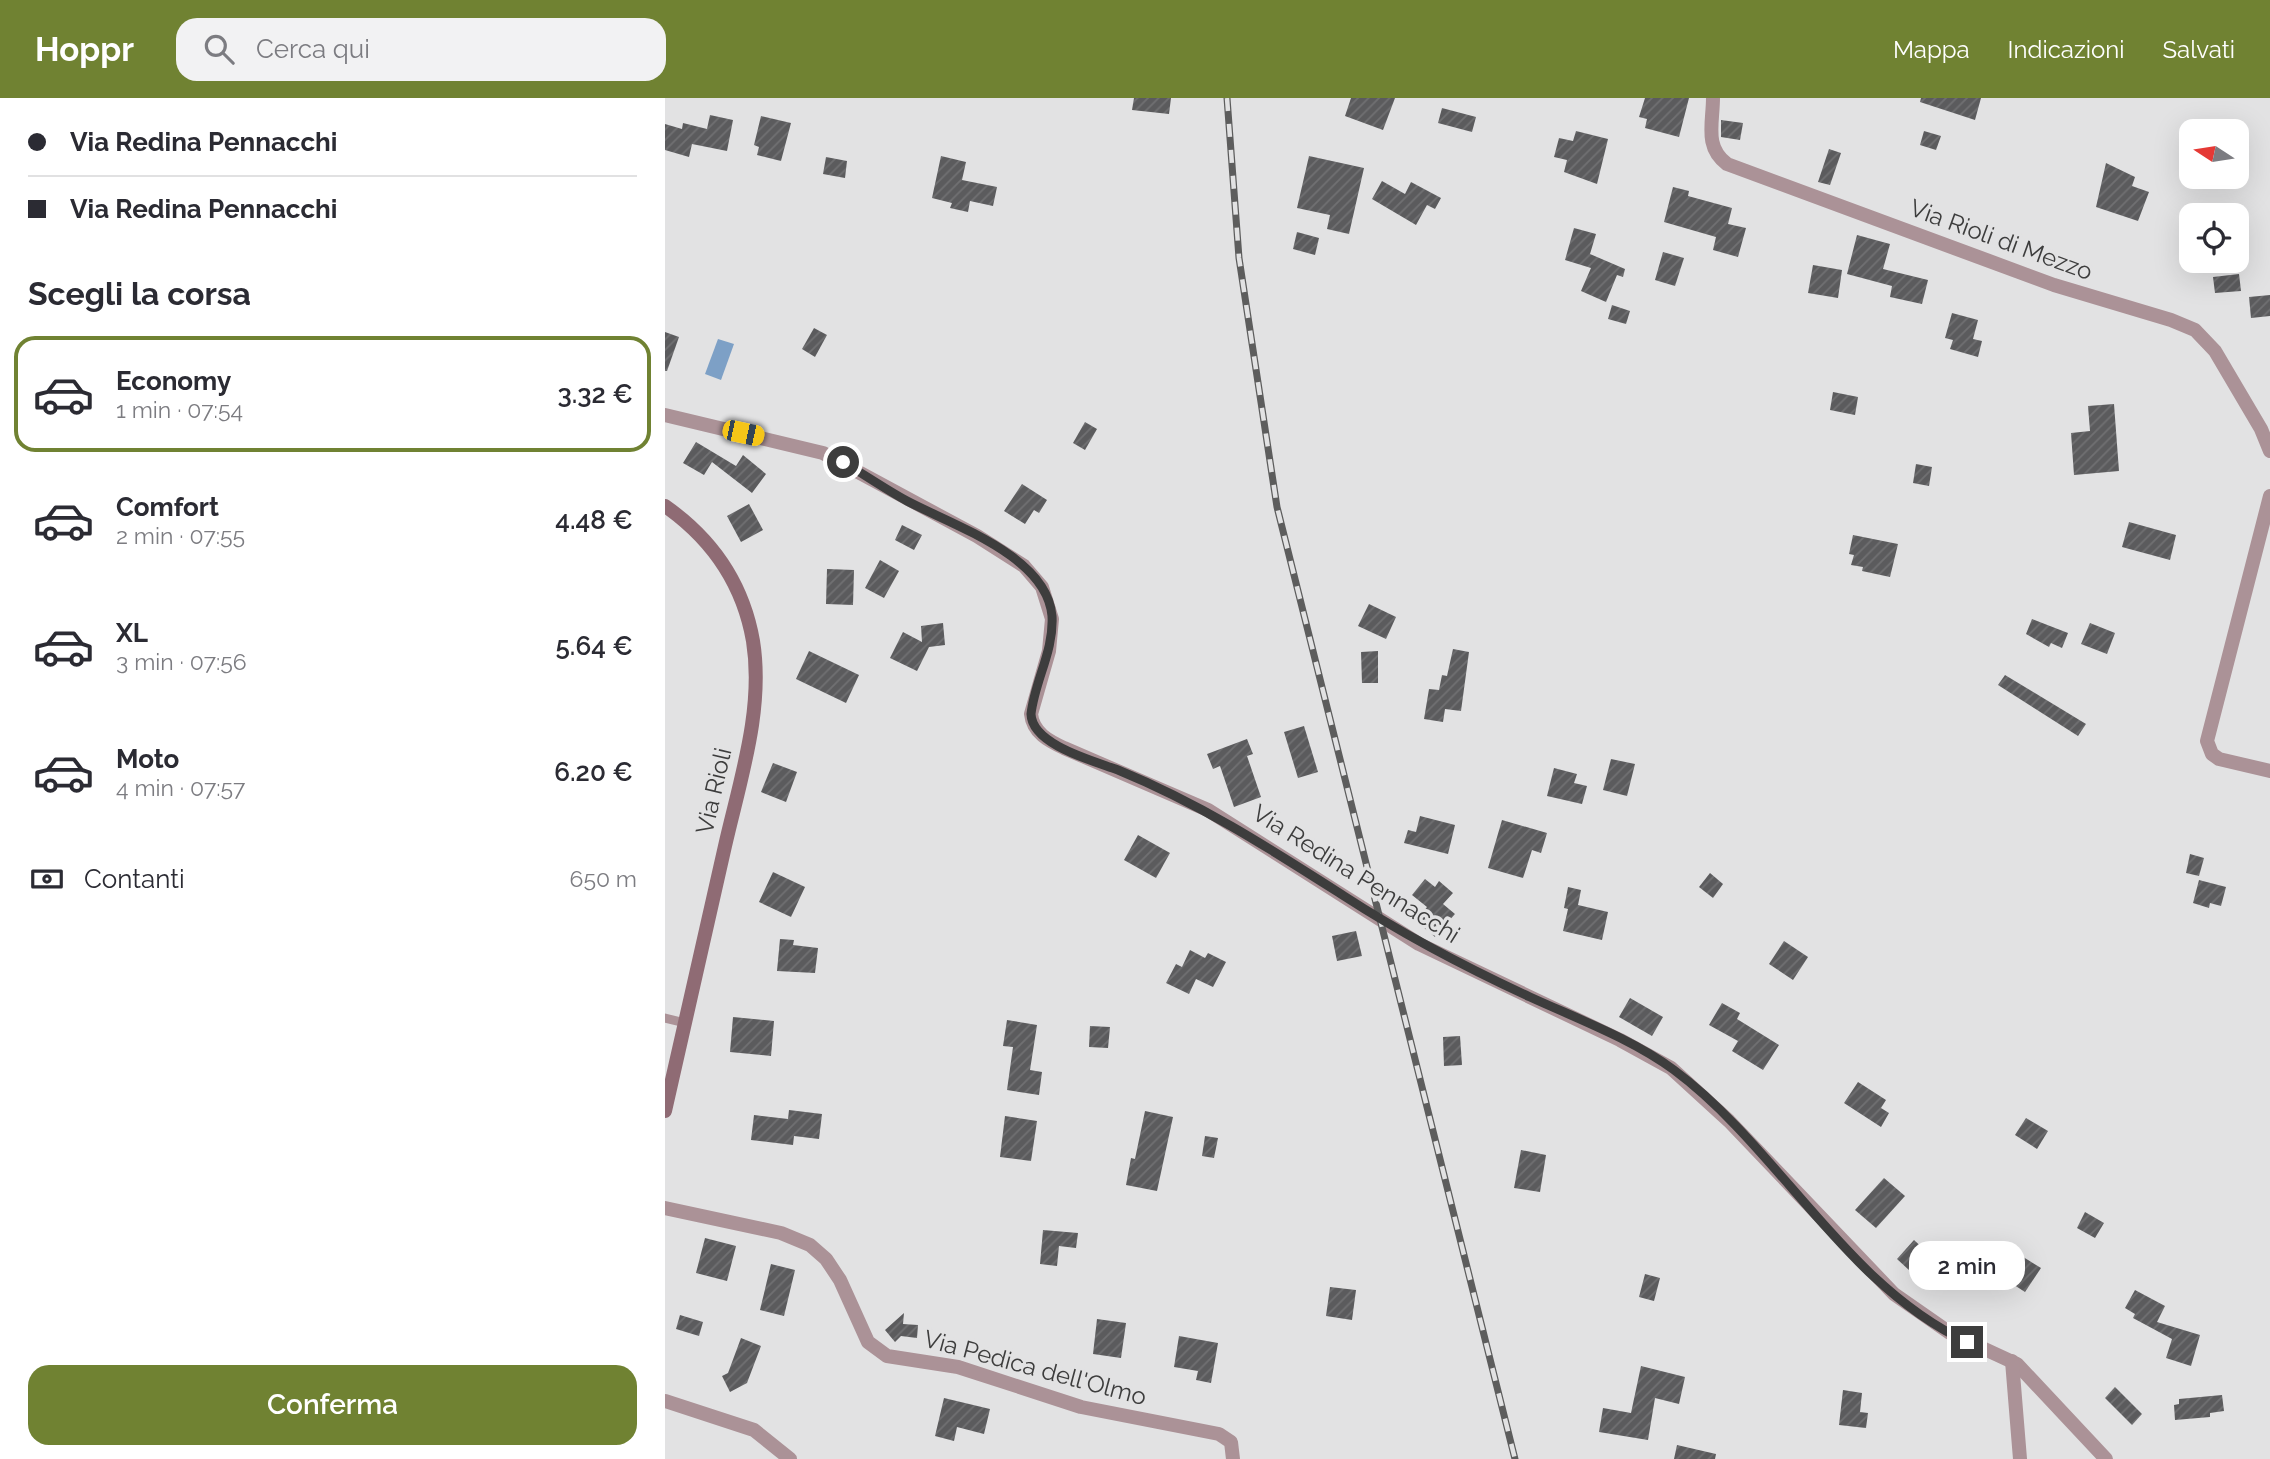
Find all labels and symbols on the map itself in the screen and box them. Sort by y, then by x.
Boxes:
north arrow [2179,119,2249,189]
street label: Via Rioli di Mezzo [1906,193,2097,286]
car [721,418,766,448]
route start [827,446,859,478]
street label: Via Rioli [690,745,737,837]
street label: Via Redina Pennacchi [1247,798,1465,949]
callout: 2 min [1909,1240,2025,1290]
street label: Via Pedica dell'Olmo [921,1324,1150,1411]
route end [1951,1326,1983,1358]

